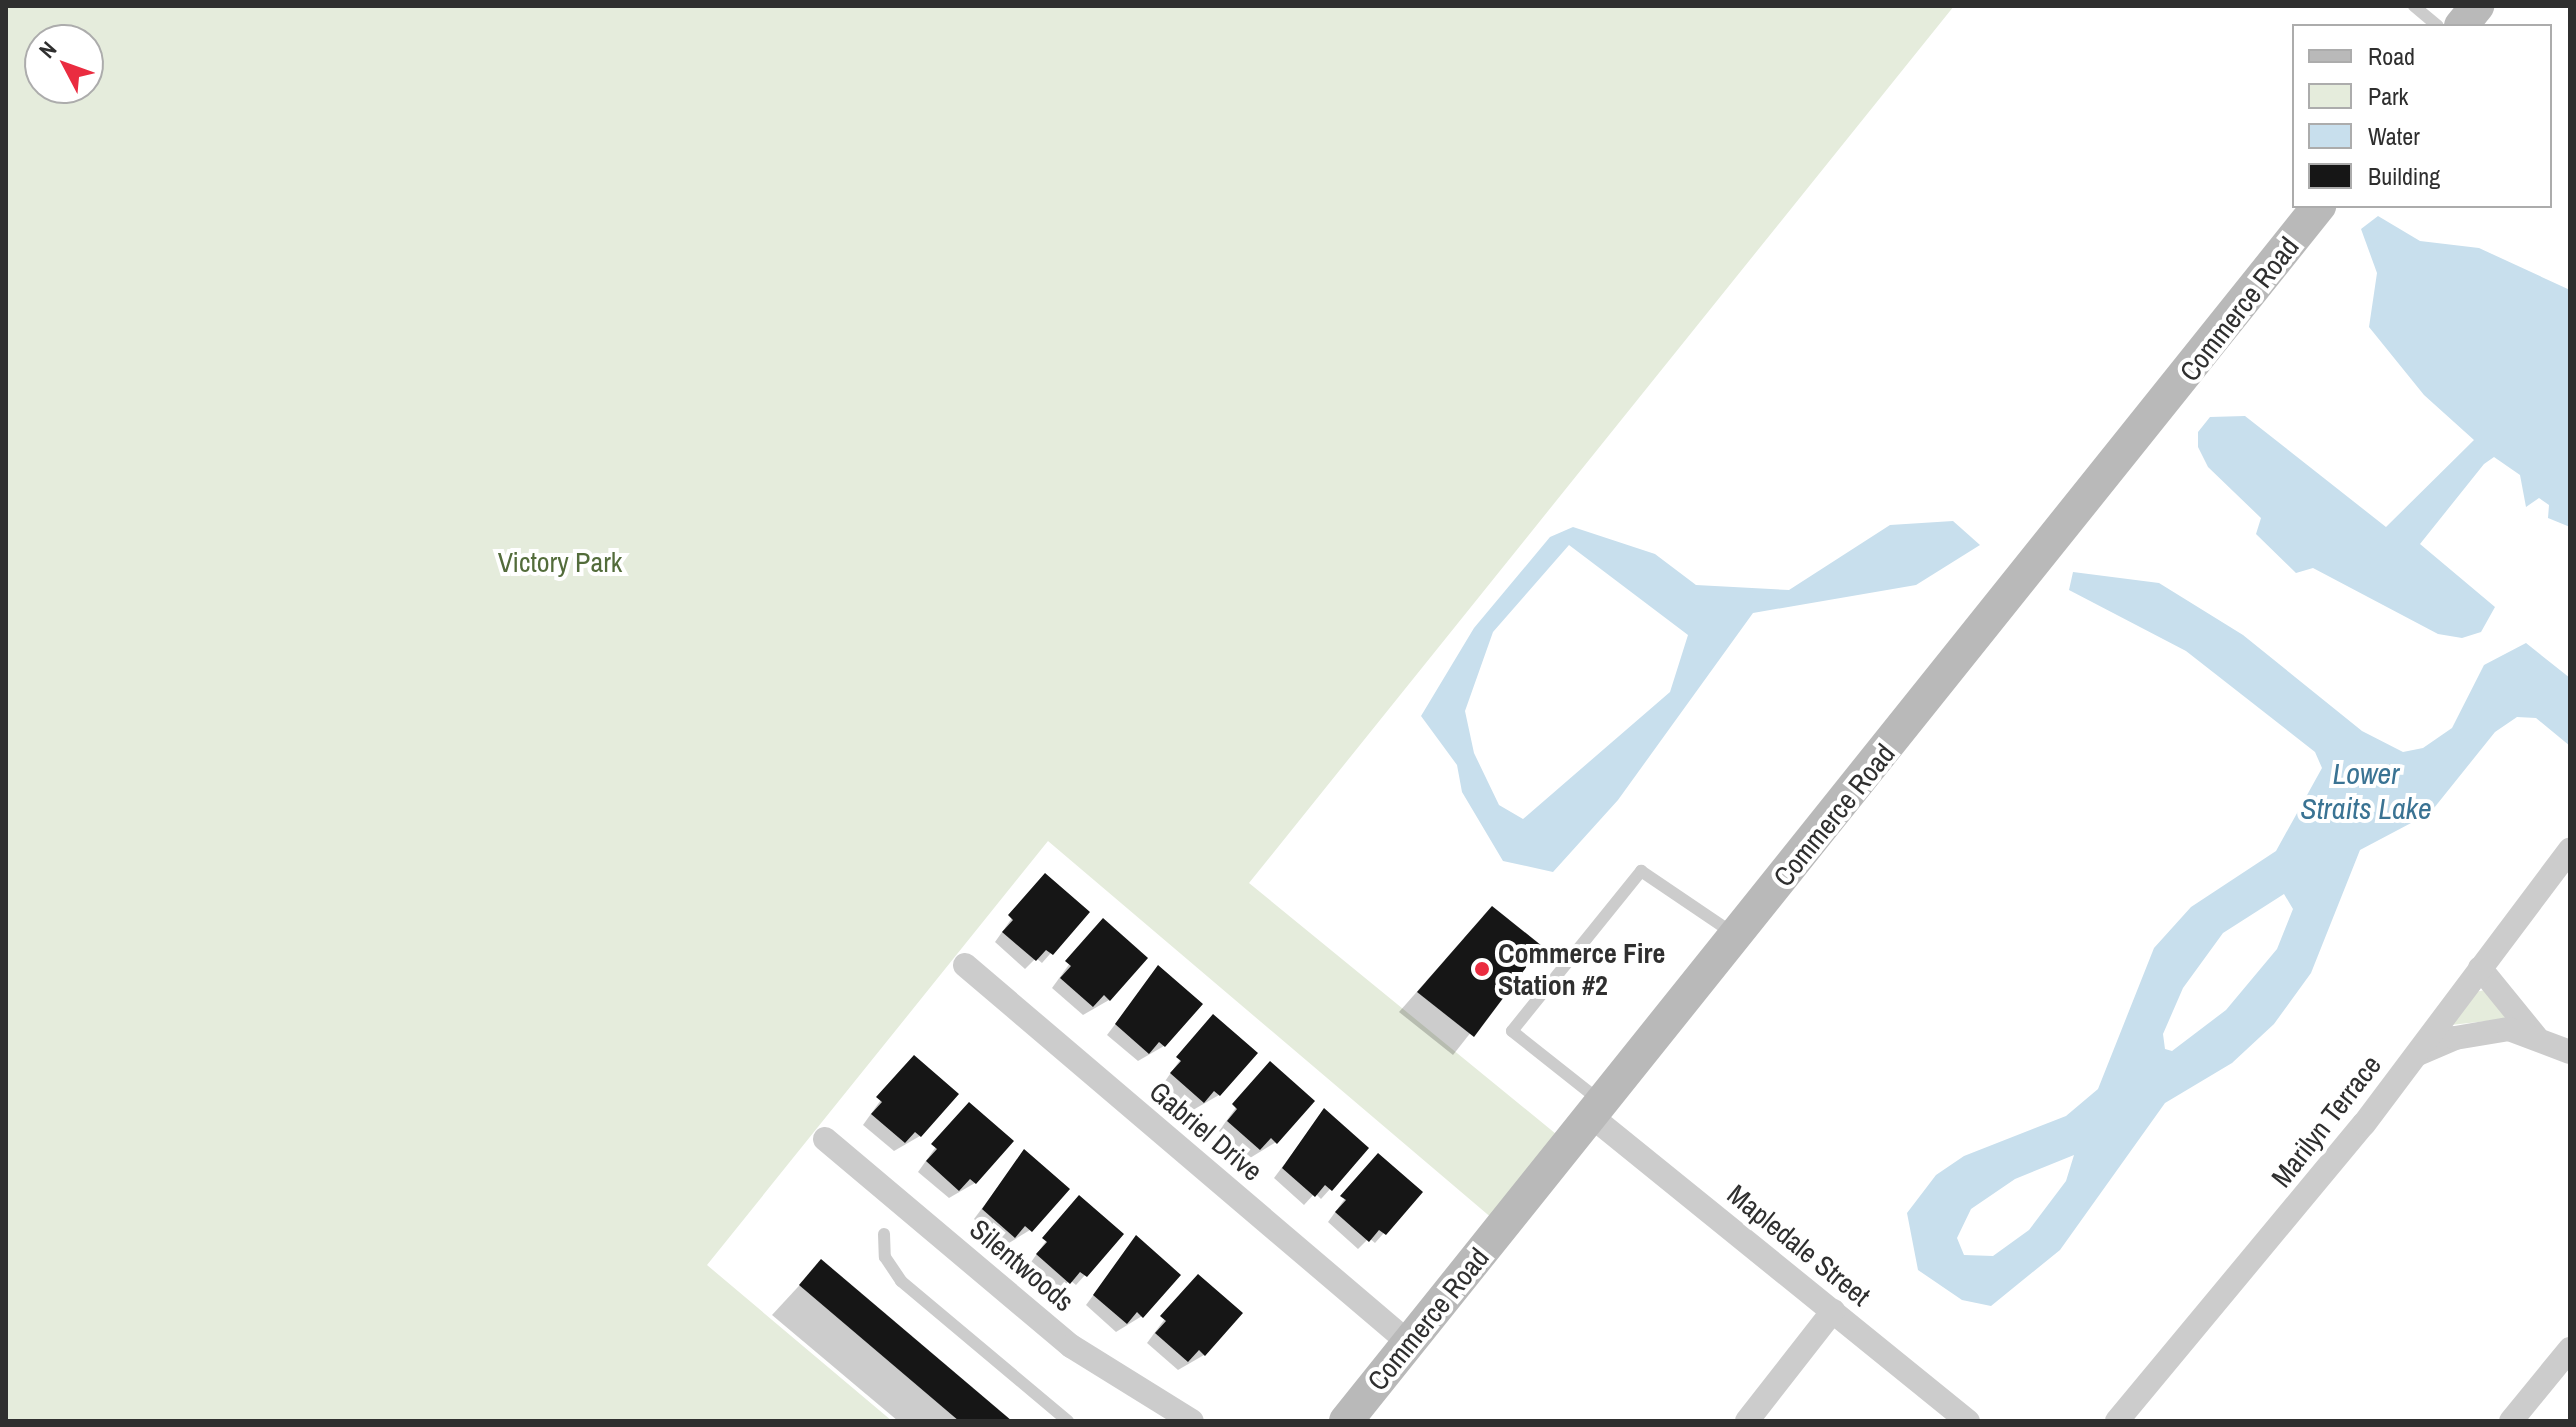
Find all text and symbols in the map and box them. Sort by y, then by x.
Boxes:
north arrow [24,24,104,104]
legend [2292,24,2552,208]
text: N [32,35,63,64]
text: Road [2368,40,2415,72]
text: Park [2368,80,2408,112]
text: Water [2368,120,2420,152]
text: Building [2368,160,2440,192]
street label: Commerce Road [2172,230,2306,388]
park label: Victory Park [498,545,622,579]
street label: Commerce Road [1766,737,1902,893]
water label: Lower Straits Lake [2300,755,2432,826]
place label: Commerce Fire Station #2 [1498,936,1665,1002]
marker: Commerce Fire Station #2 [1473,960,1491,978]
street label: Marilyn Terrace [2264,1048,2388,1194]
street label: Gabriel Drive [1143,1074,1269,1188]
street label: Mapledale Street [1721,1177,1877,1313]
street label: Silentwoods [963,1212,1081,1318]
street label: Commerce Road [1360,1241,1496,1397]

